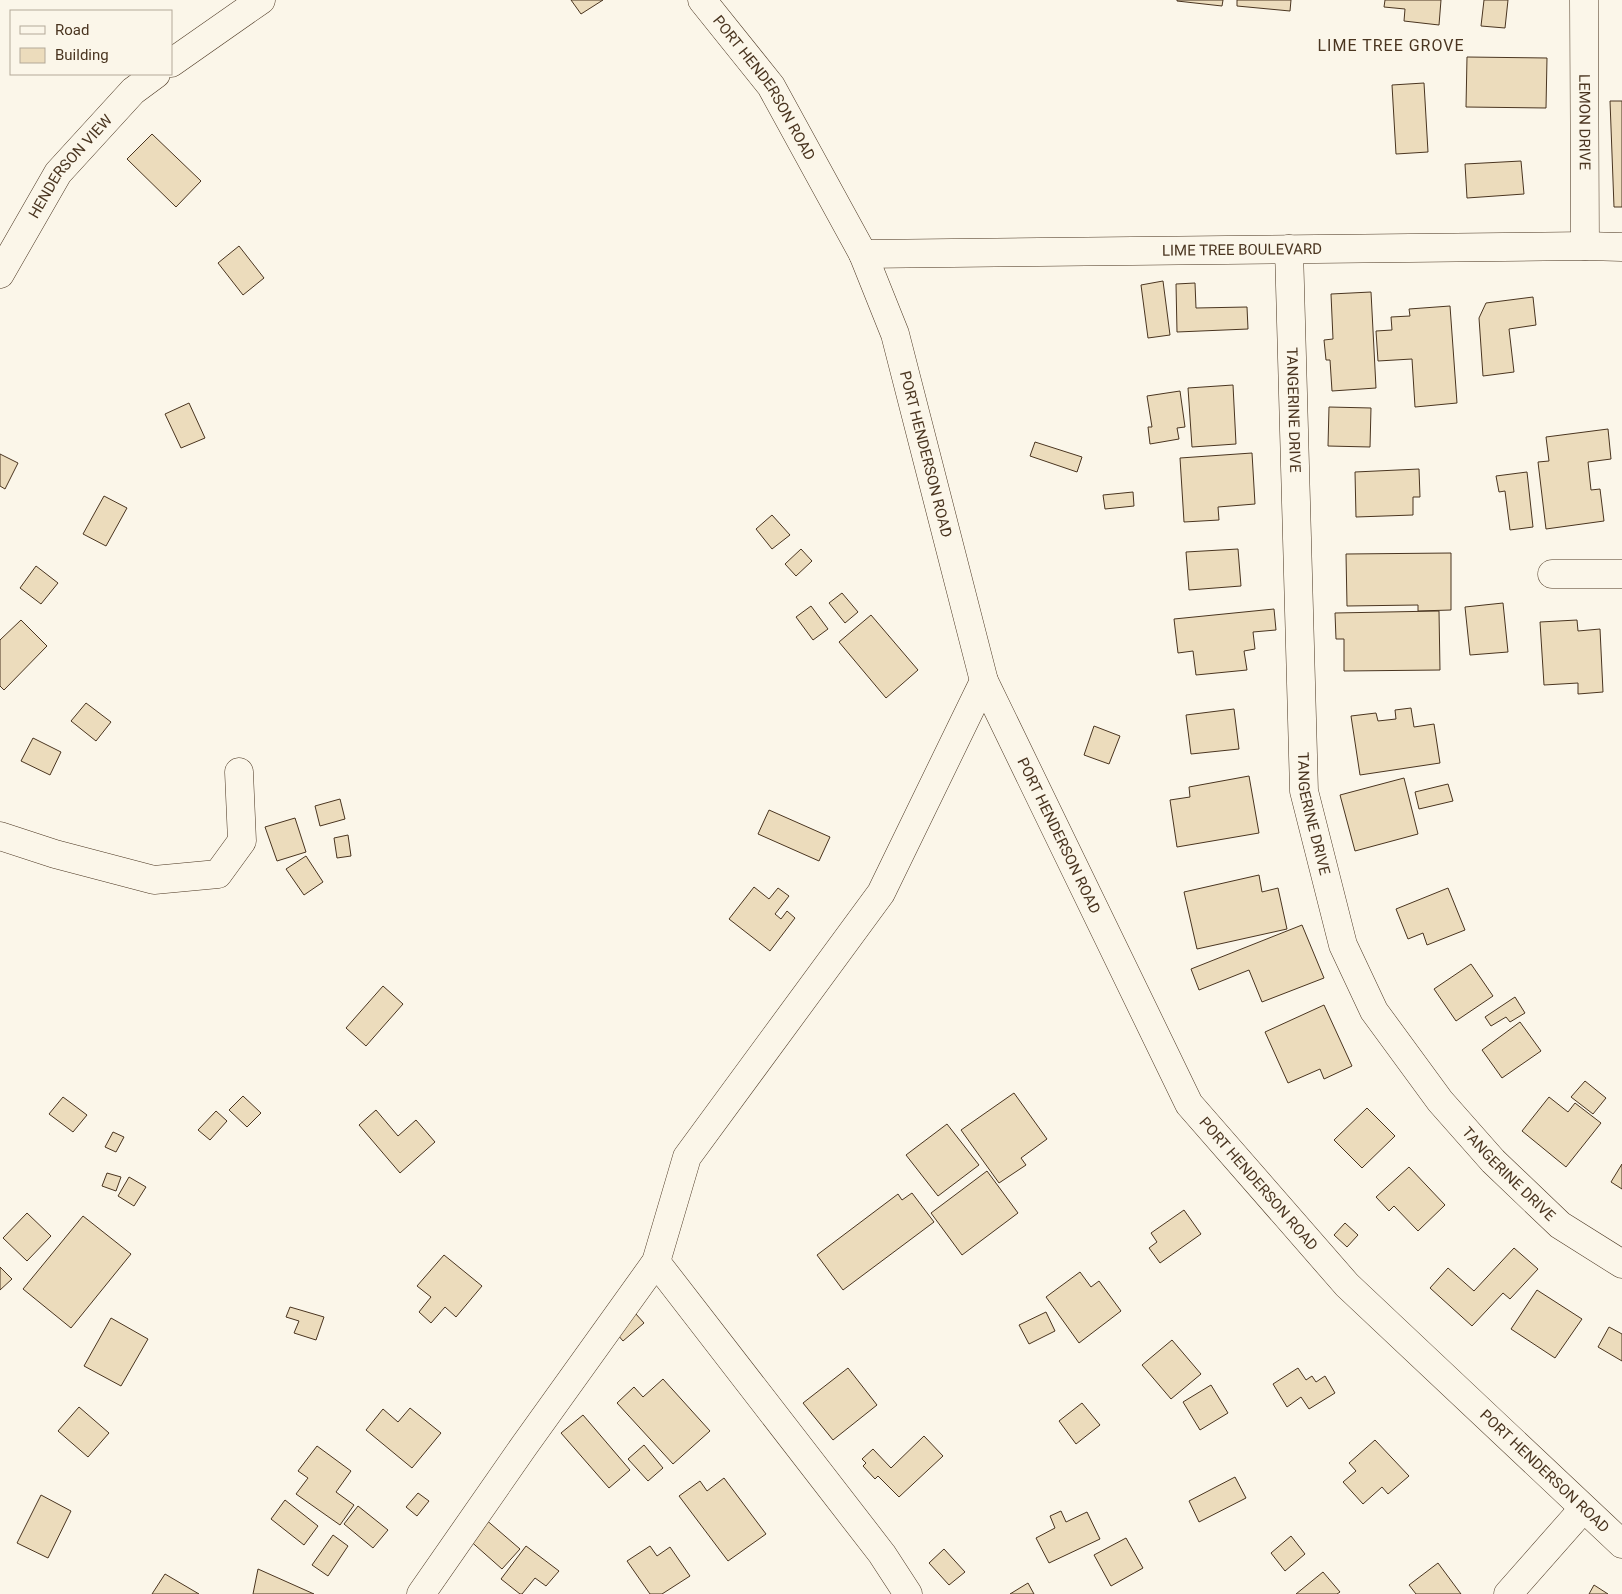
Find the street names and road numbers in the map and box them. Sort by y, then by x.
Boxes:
street label: PORT HENDERSON ROAD [709,12,819,163]
street label: LEMON DRIVE [1575,74,1594,170]
street label: HENDERSON VIEW [25,111,116,222]
street label: LIME TREE BOULEVARD [1162,240,1322,260]
street label: TANGERINE DRIVE [1283,347,1304,473]
street label: PORT HENDERSON ROAD [896,369,956,539]
street label: TANGERINE DRIVE [1294,752,1334,877]
street label: PORT HENDERSON ROAD [1014,755,1104,917]
street label: PORT HENDERSON ROAD [1195,1113,1322,1254]
street label: TANGERINE DRIVE [1458,1123,1560,1225]
street label: PORT HENDERSON ROAD [1476,1406,1613,1536]

